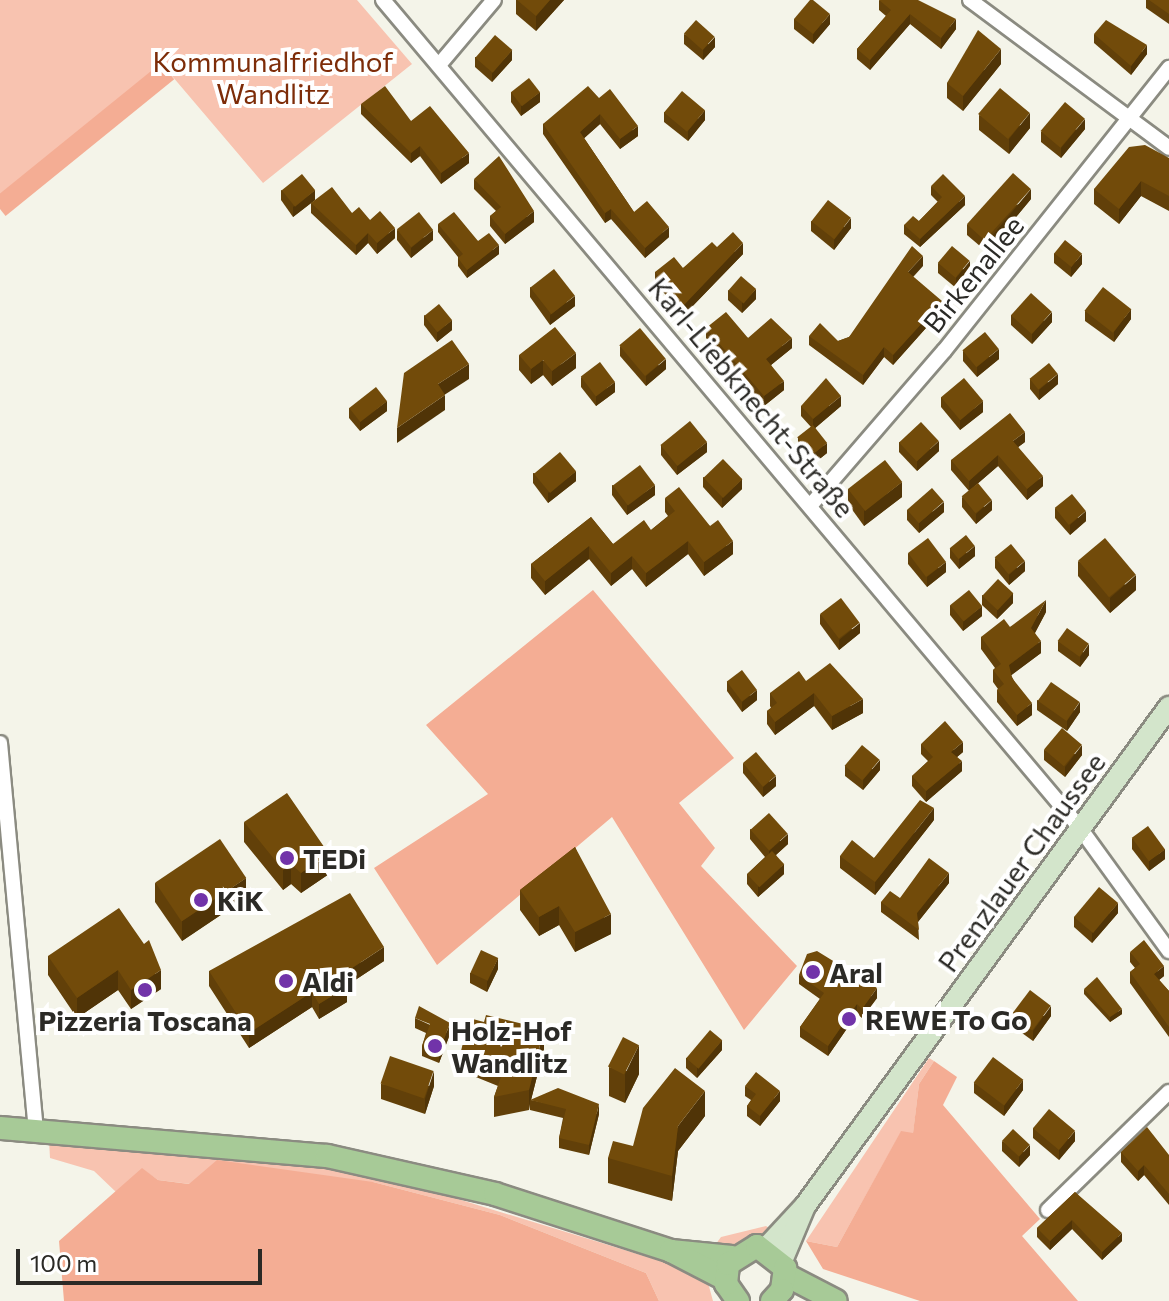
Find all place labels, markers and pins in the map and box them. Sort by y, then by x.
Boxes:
place label: TEDi [303,841,366,875]
marker: TEDi [278,849,296,867]
place label: KiK [217,883,264,917]
marker: KiK [192,891,210,909]
place label: Aral [829,955,883,989]
marker: Aral [804,963,822,981]
place label: Aldi [302,964,354,998]
marker: Aldi [277,972,295,990]
marker: Pizzeria Toscana [136,981,154,999]
place label: REWE To Go [865,1002,1028,1036]
place label: Pizzeria Toscana [38,1003,252,1037]
marker: REWE To Go [840,1010,858,1028]
place label: Holz-Hof Wandlitz [451,1013,572,1079]
marker: Holz-Hof Wandlitz [426,1037,444,1055]

